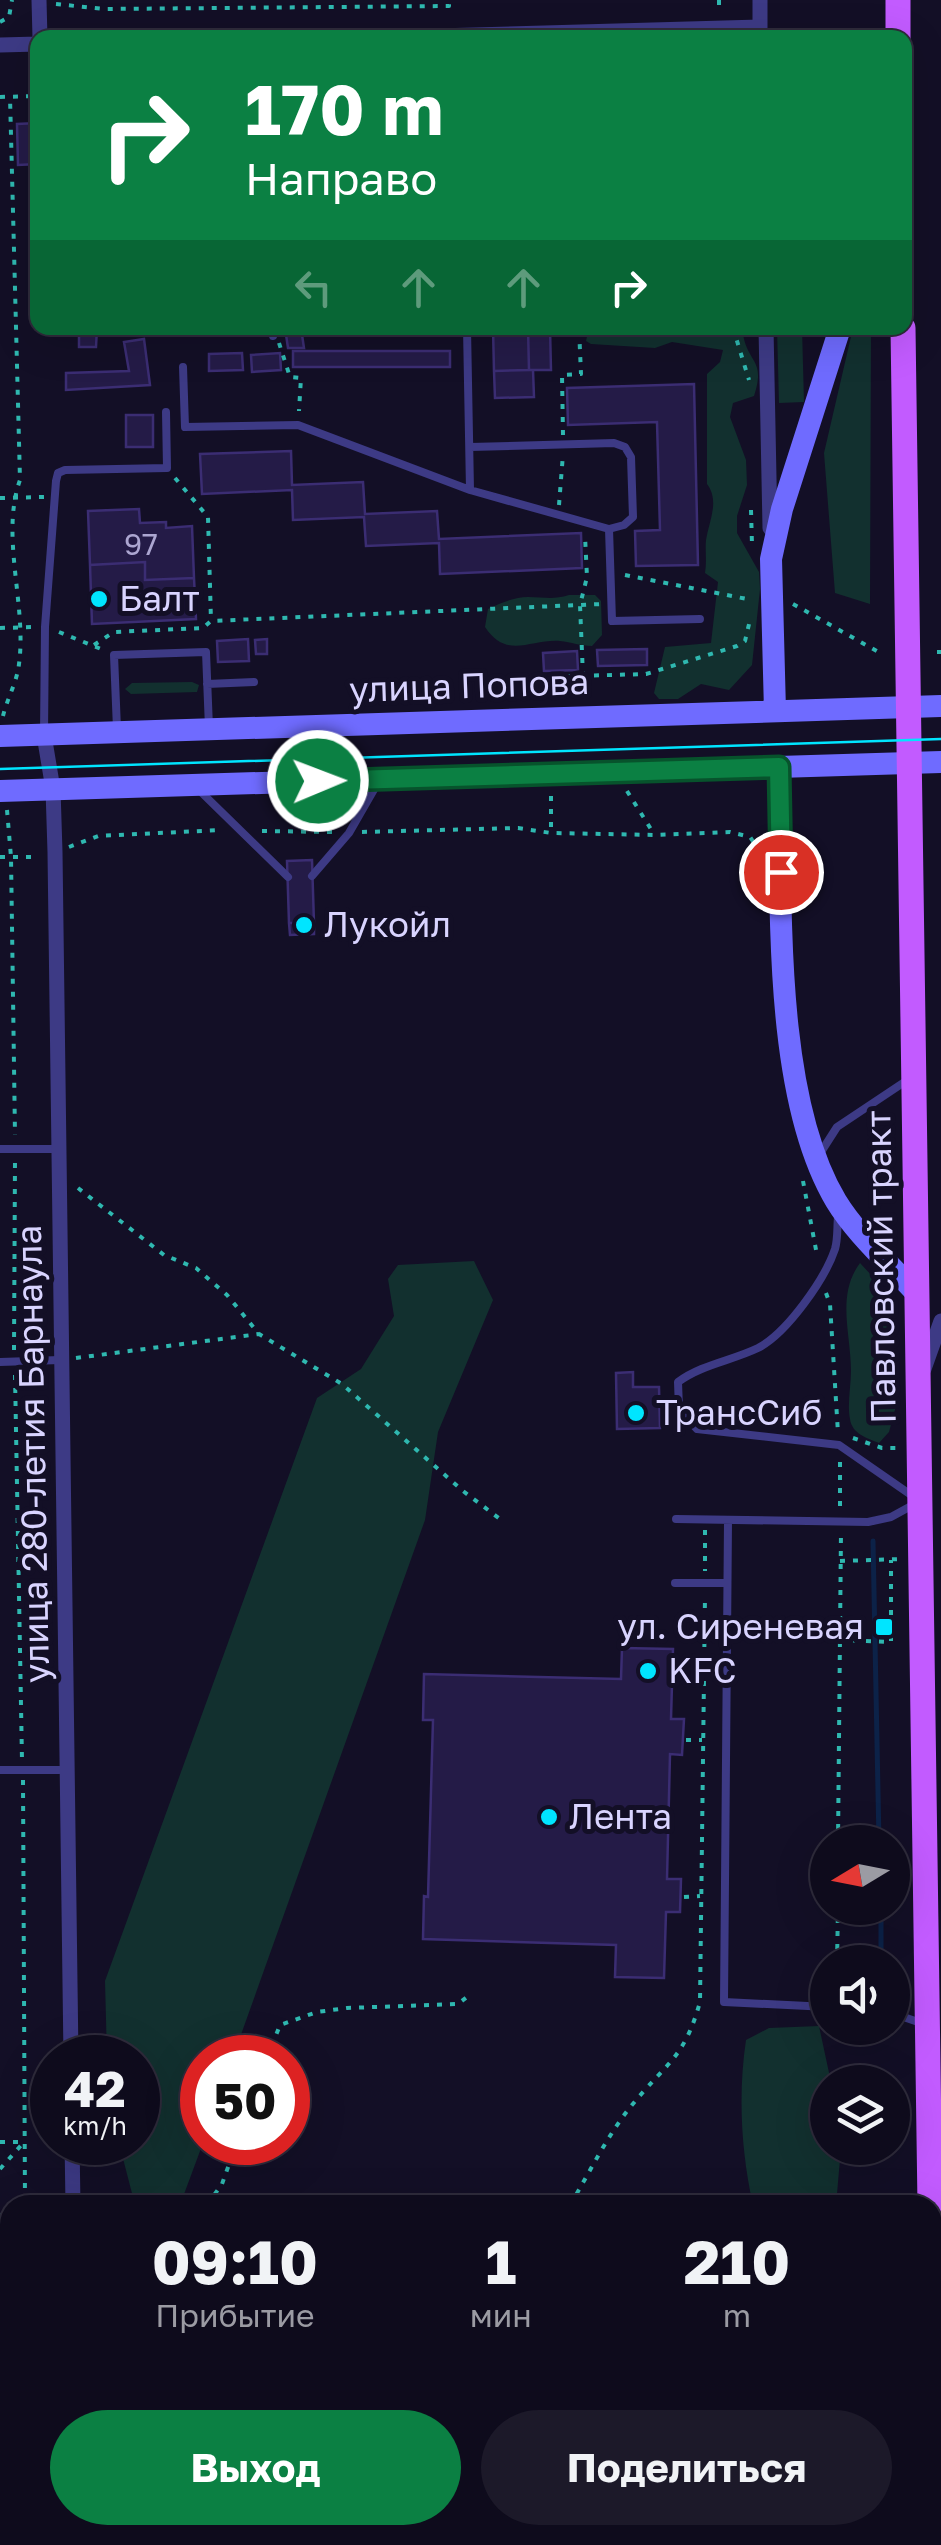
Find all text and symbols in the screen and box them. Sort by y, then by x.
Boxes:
text: 170 m [245,66,443,150]
icon: right [80,70,210,200]
text: Направо [245,151,437,205]
icon: left [286,260,341,315]
icon: ahead [391,260,446,315]
icon: ahead [496,260,551,315]
icon: right [601,260,656,315]
house number: 97 [124,526,158,562]
place label: Балт [119,577,200,619]
marker: Балт [88,588,110,610]
street label: улица Попова [348,660,590,710]
position arrow [266,729,370,833]
pin [739,830,824,915]
icon: arrive [754,845,809,900]
place label: Лукойл [324,903,451,945]
marker: Лукойл [293,914,315,936]
street label: Павловский тракт [856,1110,904,1424]
street label: улица 280-летия Барнаула [7,1225,57,1684]
place label: ТрансСиб [656,1391,822,1433]
marker: ТрансСиб [625,1402,647,1424]
place label: ул. Сиреневая [617,1605,864,1647]
marker: ул. Сиреневая [873,1616,895,1638]
place label: KFC [668,1649,737,1691]
marker: KFC [637,1660,659,1682]
place label: Лента [569,1795,672,1837]
marker: Лента [538,1806,560,1828]
north arrow [810,1825,910,1925]
map controls [810,1825,910,2165]
button: sound [810,1945,910,2045]
speed limit sign: 50 [180,2035,310,2165]
text: 42 [64,2058,126,2118]
button: layers [810,2065,910,2165]
text: km/h [63,2110,127,2141]
text: 09:10 [152,2225,318,2297]
text: 1 [485,2225,516,2297]
text: 210 [684,2225,790,2297]
text: Прибытие [155,2296,315,2334]
text: мин [470,2296,532,2334]
text: m [723,2296,751,2334]
button: Выход [50,2410,461,2525]
button: Поделиться [481,2410,892,2525]

